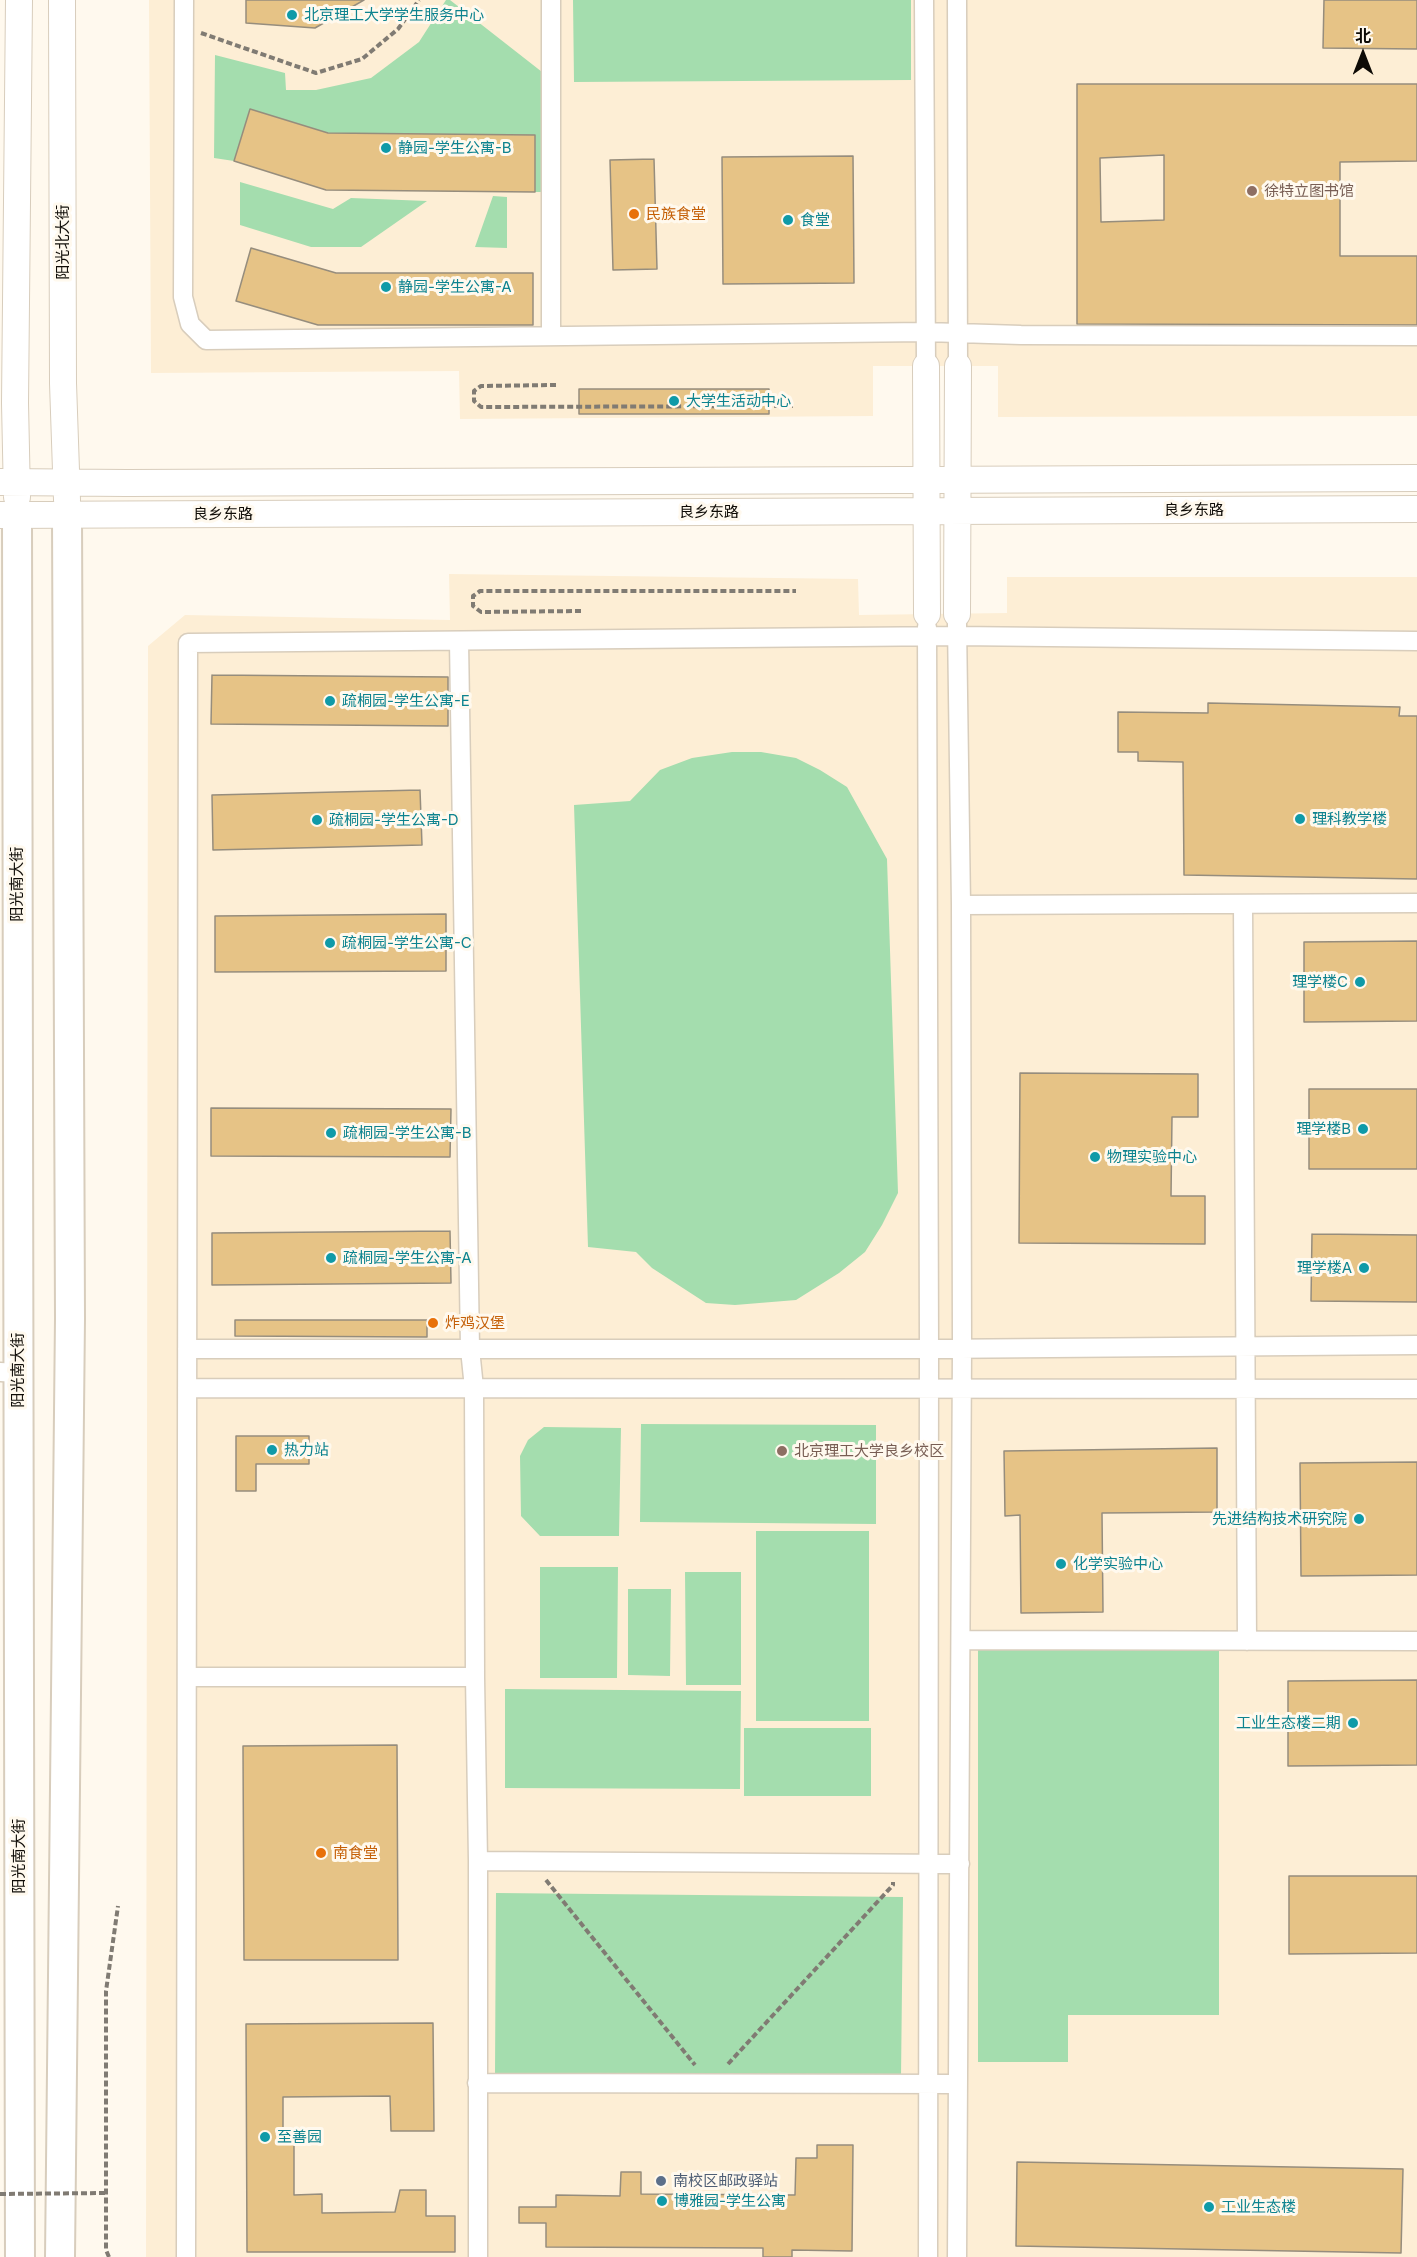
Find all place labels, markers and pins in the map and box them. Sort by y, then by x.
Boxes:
place label: 北京理工大学学生服务中心 [304,6,484,24]
marker: 北京理工大学学生服务中心 [285,8,299,22]
place label: 静园-学生公寓-B [398,139,512,157]
marker: 静园-学生公寓-B [379,141,393,155]
place label: 徐特立图书馆 [1264,182,1354,200]
marker: 徐特立图书馆 [1245,184,1259,198]
place label: 民族食堂 [646,205,706,223]
marker: 民族食堂 [627,207,641,221]
place label: 食堂 [800,211,830,229]
marker: 食堂 [781,213,795,227]
place label: 静园-学生公寓-A [398,278,512,296]
marker: 静园-学生公寓-A [379,280,393,294]
place label: 大学生活动中心 [686,392,791,410]
marker: 大学生活动中心 [667,394,681,408]
place label: 疏桐园-学生公寓-E [342,692,470,710]
marker: 疏桐园-学生公寓-E [323,694,337,708]
place label: 理科教学楼 [1312,810,1387,828]
place label: 疏桐园-学生公寓-D [329,811,459,829]
marker: 理科教学楼 [1293,812,1307,826]
marker: 疏桐园-学生公寓-D [310,813,324,827]
place label: 疏桐园-学生公寓-C [342,934,472,952]
marker: 疏桐园-学生公寓-C [323,936,337,950]
place label: 理学楼C [1292,973,1348,991]
marker: 理学楼C [1353,975,1367,989]
place label: 理学楼B [1296,1120,1351,1138]
marker: 理学楼B [1356,1122,1370,1136]
place label: 疏桐园-学生公寓-B [343,1124,472,1142]
marker: 疏桐园-学生公寓-B [324,1126,338,1140]
place label: 物理实验中心 [1107,1148,1197,1166]
marker: 物理实验中心 [1088,1150,1102,1164]
place label: 疏桐园-学生公寓-A [343,1249,472,1267]
marker: 疏桐园-学生公寓-A [324,1251,338,1265]
place label: 理学楼A [1297,1259,1352,1277]
marker: 理学楼A [1357,1261,1371,1275]
place label: 炸鸡汉堡 [445,1314,505,1332]
marker: 炸鸡汉堡 [426,1316,440,1330]
place label: 热力站 [284,1441,329,1459]
place label: 北京理工大学良乡校区 [794,1442,944,1460]
marker: 热力站 [265,1443,279,1457]
marker: 北京理工大学良乡校区 [775,1444,789,1458]
place label: 先进结构技术研究院 [1212,1510,1347,1528]
marker: 先进结构技术研究院 [1352,1512,1366,1526]
place label: 化学实验中心 [1073,1555,1163,1573]
marker: 化学实验中心 [1054,1557,1068,1571]
place label: 工业生态楼二期 [1236,1714,1341,1732]
marker: 工业生态楼二期 [1346,1716,1360,1730]
place label: 南食堂 [333,1844,378,1862]
marker: 南食堂 [314,1846,328,1860]
place label: 至善园 [277,2128,322,2146]
marker: 至善园 [258,2130,272,2144]
place label: 南校区邮政驿站 [673,2172,778,2190]
marker: 南校区邮政驿站 [654,2174,668,2188]
place label: 博雅园-学生公寓 [674,2192,786,2210]
marker: 博雅园-学生公寓 [655,2194,669,2208]
place label: 工业生态楼 [1221,2198,1296,2216]
marker: 工业生态楼 [1202,2200,1216,2214]

